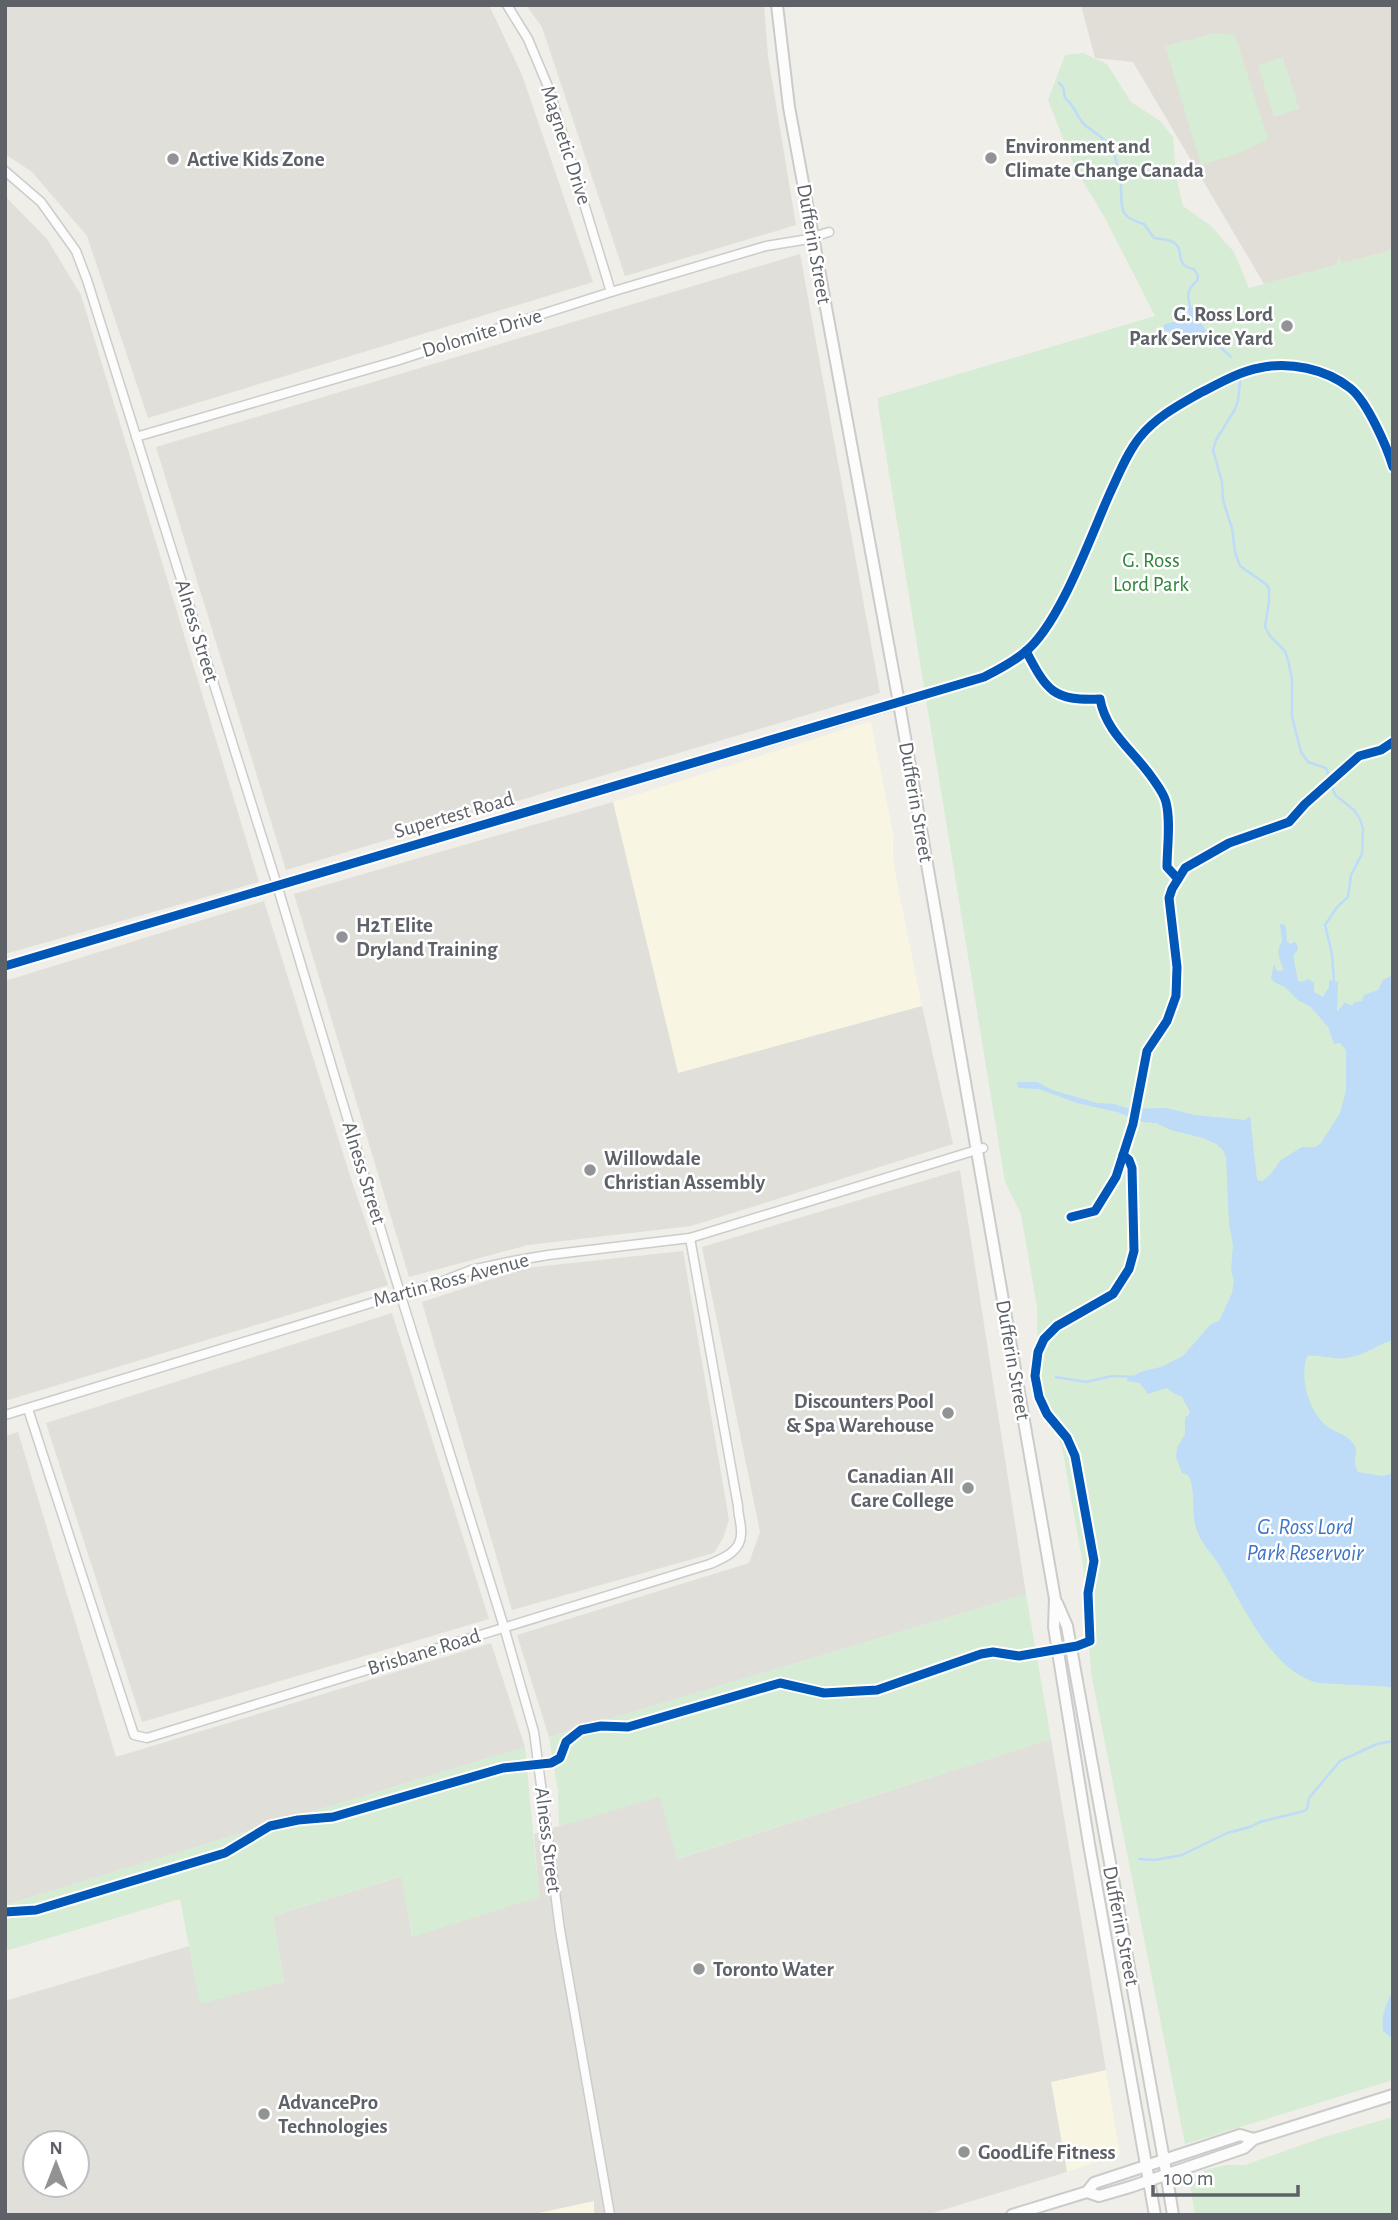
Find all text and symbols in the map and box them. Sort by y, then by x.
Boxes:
street label: Magnetic Drive [537,83,595,207]
place label: Environment and Climate Change Canada [1005,136,1204,181]
place label: Active Kids Zone [187,149,325,170]
marker: Environment and Climate Change Canada [983,150,999,166]
marker: Active Kids Zone [165,151,181,167]
street label: Dufferin Street [793,182,835,306]
place label: G. Ross Lord Park Service Yard [1129,304,1273,349]
street label: Dolomite Drive [420,305,544,361]
marker: G. Ross Lord Park Service Yard [1279,318,1295,334]
park label: G. Ross Lord Park [1113,550,1189,595]
street label: Alness Street [171,577,223,685]
street label: Dufferin Street [895,740,937,864]
street label: Supertest Road [392,788,516,842]
place label: H2T Elite Dryland Training [356,915,498,960]
marker: H2T Elite Dryland Training [334,929,350,945]
street label: Alness Street [338,1119,390,1227]
place label: Willowdale Christian Assembly [604,1148,766,1193]
marker: Willowdale Christian Assembly [582,1162,598,1178]
street label: Martin Ross Avenue [371,1249,531,1311]
street label: Dufferin Street [992,1298,1034,1422]
place label: Discounters Pool & Spa Warehouse [786,1391,934,1436]
marker: Discounters Pool & Spa Warehouse [940,1405,956,1421]
place label: Canadian All Care College [847,1466,954,1511]
marker: Canadian All Care College [960,1480,976,1496]
water label: G. Ross Lord Park Reservoir [1247,1516,1364,1565]
street label: Brisbane Road [365,1625,483,1679]
street label: Alness Street [531,1786,565,1894]
street label: Dufferin Street [1099,1864,1143,1988]
place label: Toronto Water [713,1959,834,1980]
marker: Toronto Water [691,1961,707,1977]
place label: AdvancePro Technologies [278,2092,388,2137]
marker: AdvancePro Technologies [256,2106,272,2122]
north arrow [21,2129,91,2199]
text: N [49,2139,63,2158]
place label: GoodLife Fitness [978,2142,1116,2163]
marker: GoodLife Fitness [956,2144,972,2160]
scale bar [1153,2154,1298,2198]
text: 100 m [1164,2168,1214,2189]

